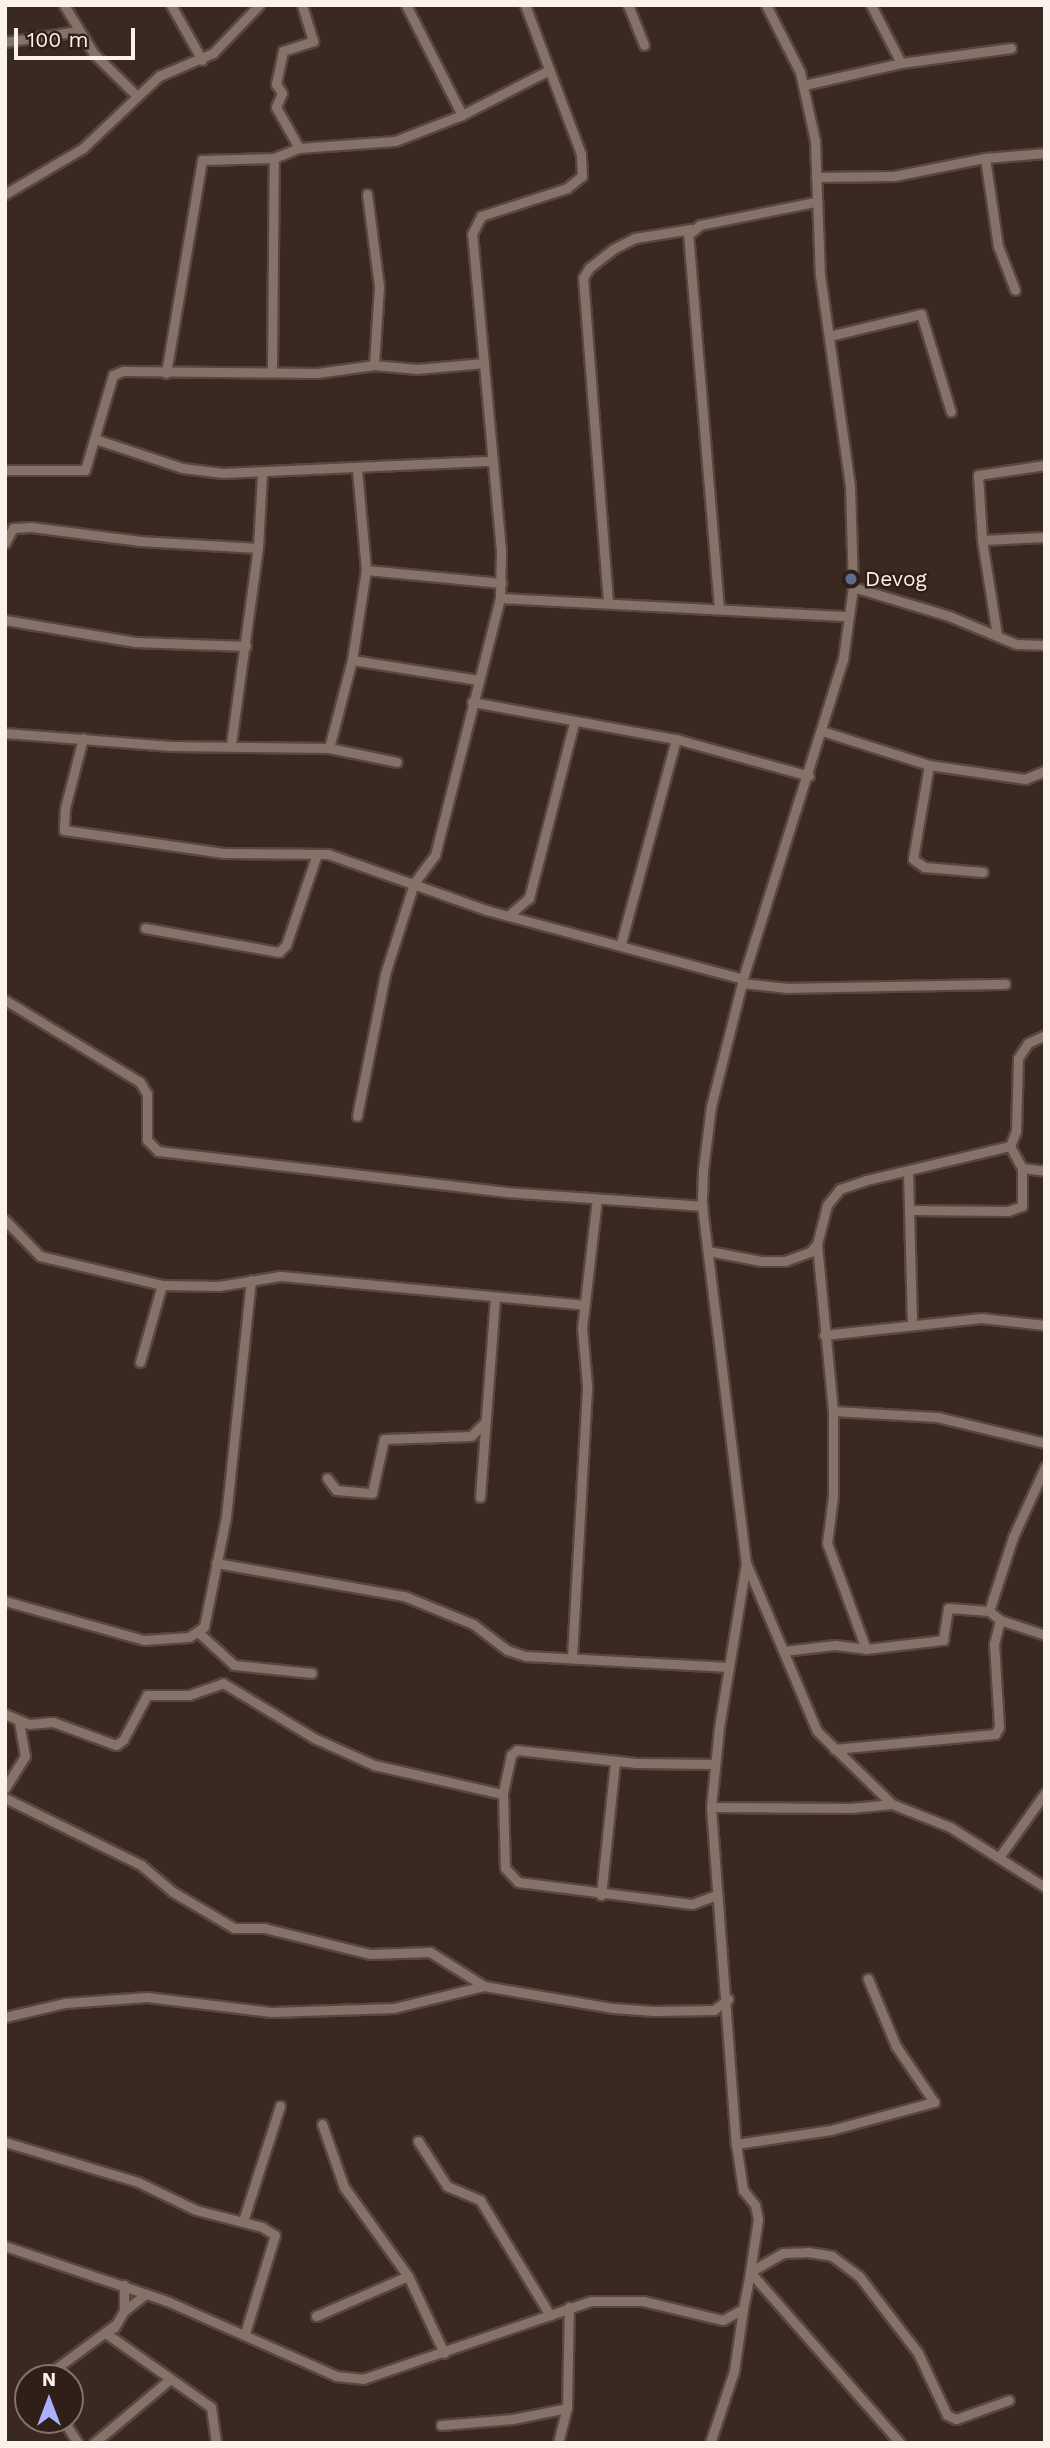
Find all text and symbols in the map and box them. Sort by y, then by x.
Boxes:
scale bar [18,14,138,58]
text: 100 m [27,27,89,52]
place label: Devog [865,566,927,592]
marker: Devog [843,571,859,587]
north arrow [14,2364,84,2434]
text: N [42,2368,56,2391]

